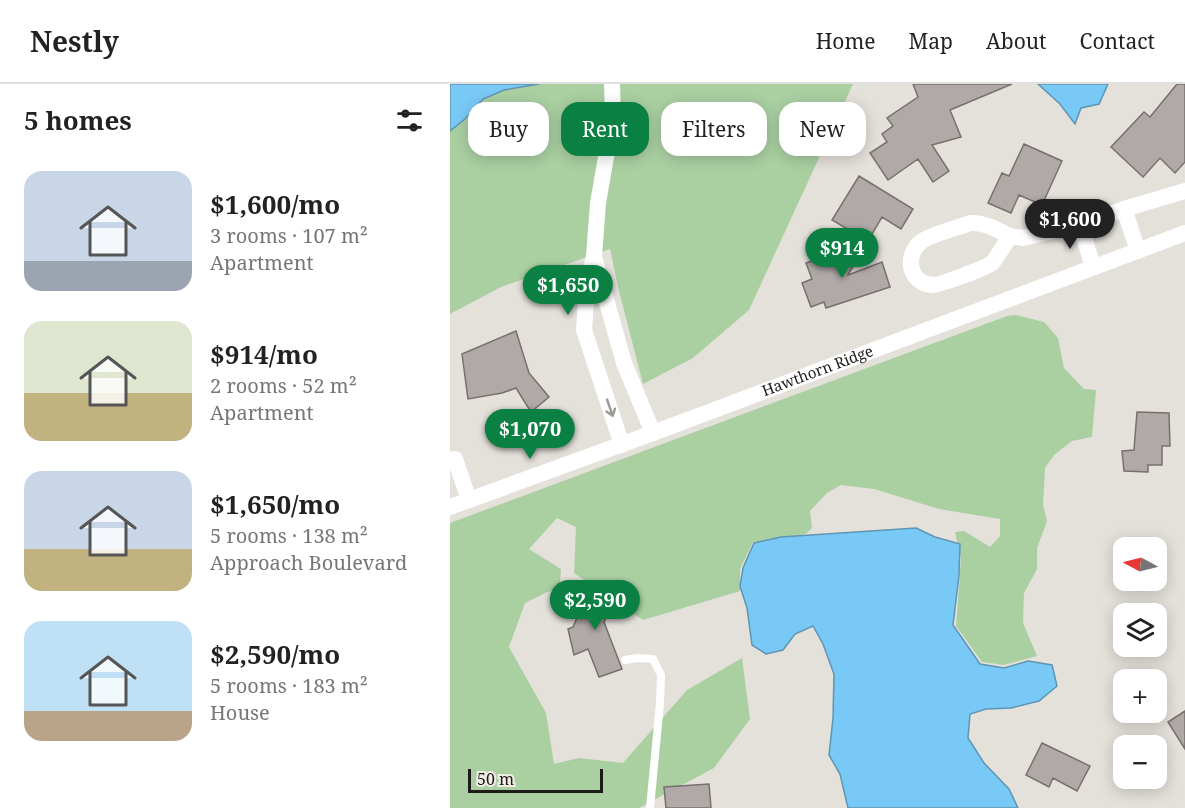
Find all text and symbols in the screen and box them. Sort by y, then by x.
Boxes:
text: Nestly [30,22,119,60]
text: Home [816,27,876,55]
text: Map [909,27,953,55]
text: About [986,27,1047,55]
text: Contact [1080,27,1155,55]
text: 5 homes [24,102,132,138]
chip: Buy [468,102,549,156]
chip: Rent [561,102,649,156]
chip: Filters [661,102,767,156]
chip: New [779,102,866,156]
icon: filters [393,104,426,137]
text: $1,600/mo [210,186,340,222]
icon: home [72,195,144,267]
pin: $1,600 [1021,199,1119,250]
text: $1,600 [1039,205,1101,232]
text: 3 rooms · 107 m² [210,222,368,249]
pin: $914 [806,228,878,279]
text: $914 [819,234,865,261]
text: Apartment [210,249,314,276]
pin: $1,650 [519,265,617,316]
text: $1,650 [537,271,599,298]
text: $914/mo [210,336,318,372]
street label: Hawthorn Ridge [759,340,876,400]
icon: home [72,345,144,417]
text: 2 rooms · 52 m² [210,372,357,399]
one-way arrow [605,398,616,417]
text: Apartment [210,399,314,426]
pin: $1,070 [481,409,579,460]
text: $1,070 [499,415,561,442]
text: $1,650/mo [210,486,340,522]
icon: home [72,495,144,567]
text: 5 rooms · 138 m² [210,522,368,549]
north arrow [1113,537,1167,591]
map controls [1113,537,1167,789]
text: Approach Boulevard [210,549,407,576]
pin: $2,590 [546,580,644,631]
text: $2,590 [564,586,626,613]
button: layers [1113,603,1167,657]
text: $2,590/mo [210,636,340,672]
icon: home [72,645,144,717]
button: + [1113,669,1167,723]
text: 5 rooms · 183 m² [210,672,368,699]
text: House [210,699,270,726]
button: − [1113,735,1167,789]
scale bar [468,766,603,794]
text: 50 m [477,768,514,790]

